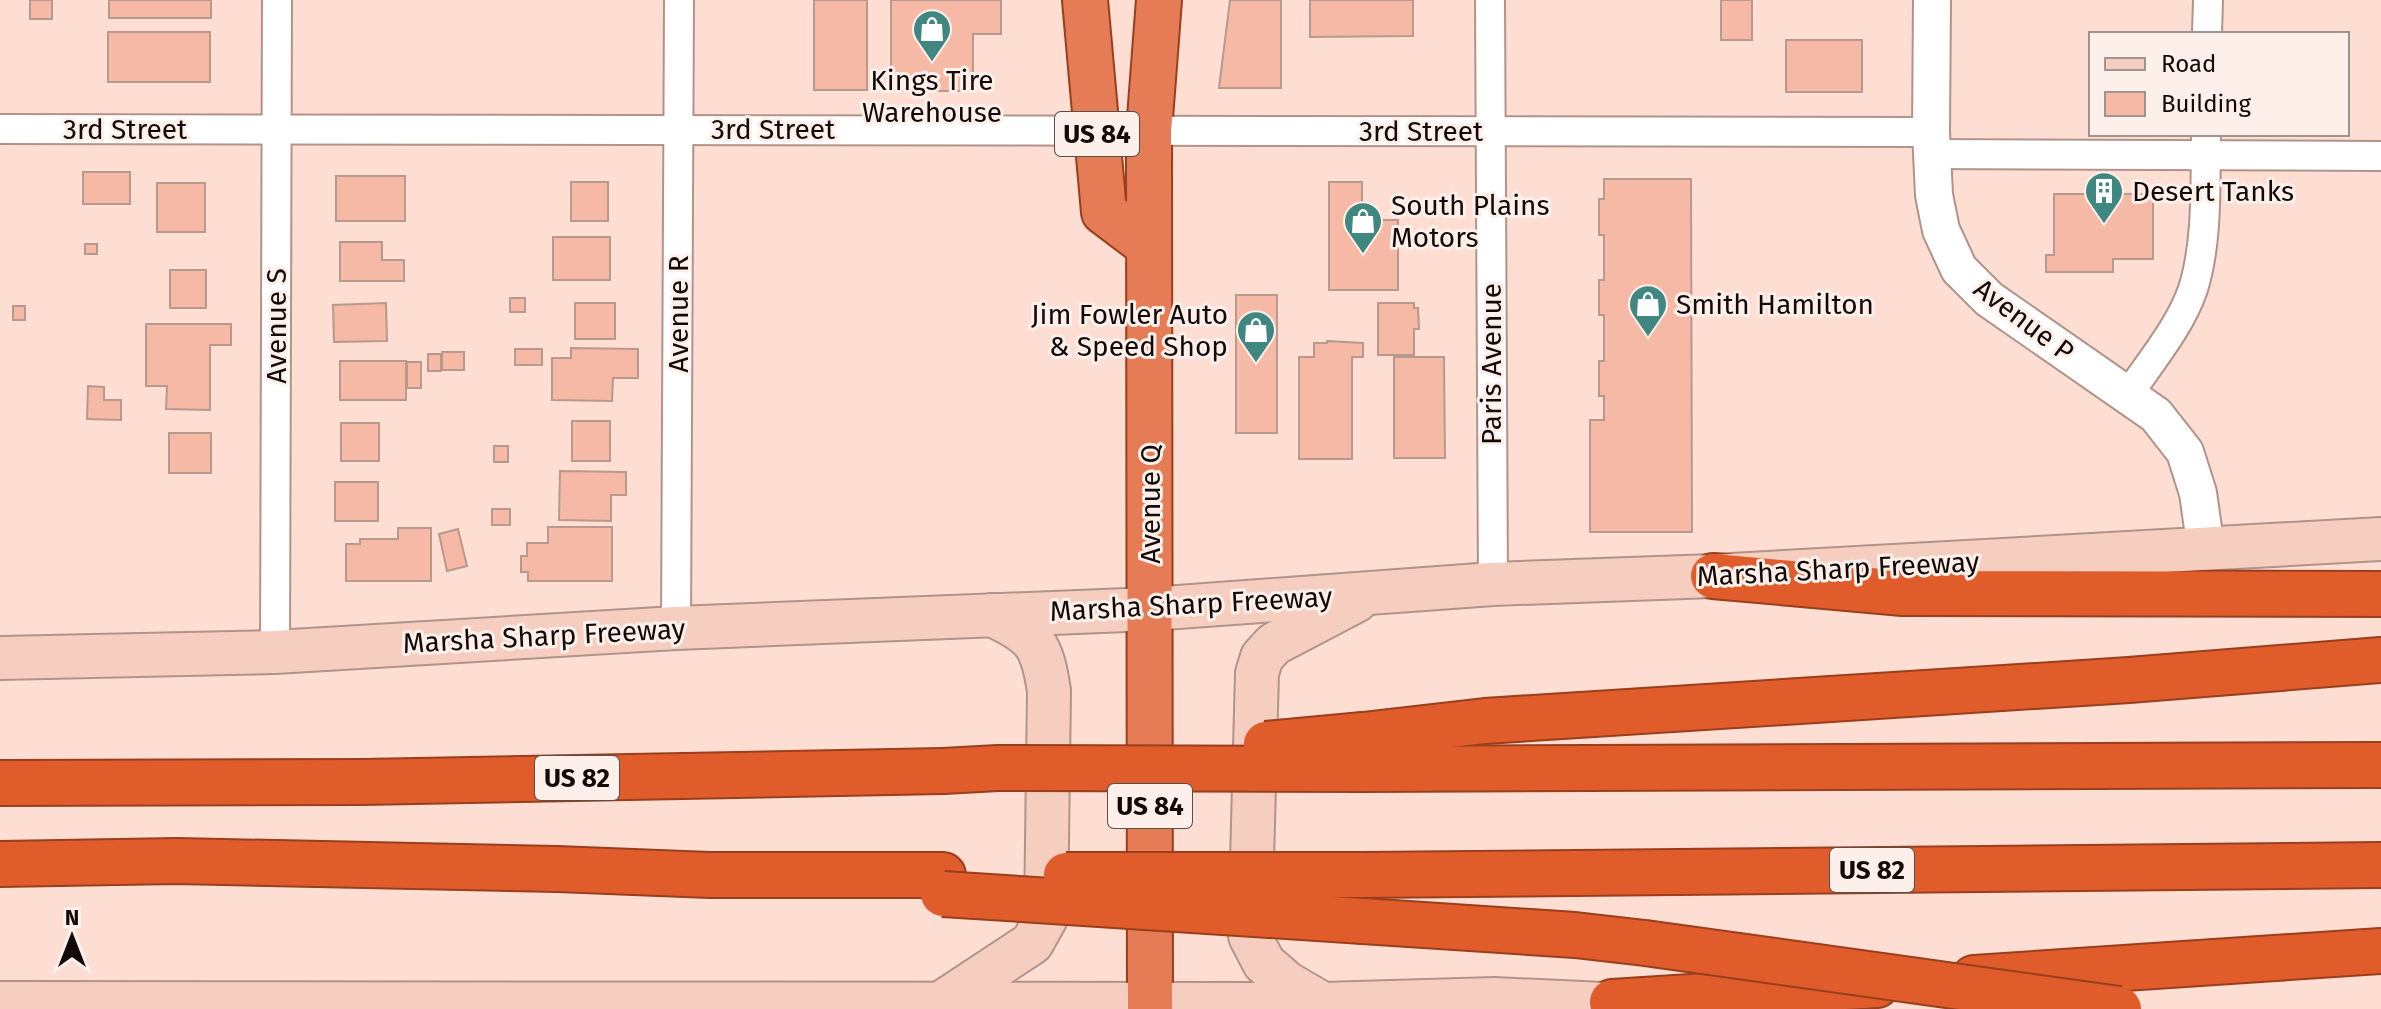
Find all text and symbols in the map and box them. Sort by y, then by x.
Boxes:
shop icon: Kings Tire Warehouse [911,8,953,63]
legend [2089,32,2349,136]
text: Road [2161,50,2216,78]
place label: Kings Tire Warehouse [862,64,1002,129]
text: Building [2161,90,2251,118]
road number: US 84 [1055,112,1139,156]
street label: 3rd Street [63,113,188,146]
street label: 3rd Street [711,113,836,146]
street label: 3rd Street [1359,115,1484,148]
building icon: Desert Tanks [2083,170,2125,225]
place label: Desert Tanks [2132,175,2294,208]
place label: South Plains Motors [1391,189,1550,254]
shop icon: South Plains Motors [1342,200,1384,255]
street label: Avenue R [662,255,695,373]
street label: Avenue S [260,268,293,384]
street label: Avenue P [1967,272,2081,368]
street label: Paris Avenue [1475,283,1508,445]
shop icon: Smith Hamilton [1627,283,1669,338]
place label: Smith Hamilton [1676,288,1874,321]
place label: Jim Fowler Auto & Speed Shop [1031,298,1228,363]
shop icon: Jim Fowler Auto & Speed Shop [1235,309,1277,364]
street label: Avenue Q [1134,444,1167,564]
street label: Marsha Sharp Freeway [1696,545,1980,593]
street label: Marsha Sharp Freeway [1049,580,1333,628]
street label: Marsha Sharp Freeway [402,612,686,660]
road number: US 82 [535,756,619,800]
road number: US 84 [1108,784,1192,828]
road number: US 82 [1830,848,1914,892]
north arrow [32,897,112,977]
text: N [65,904,79,931]

